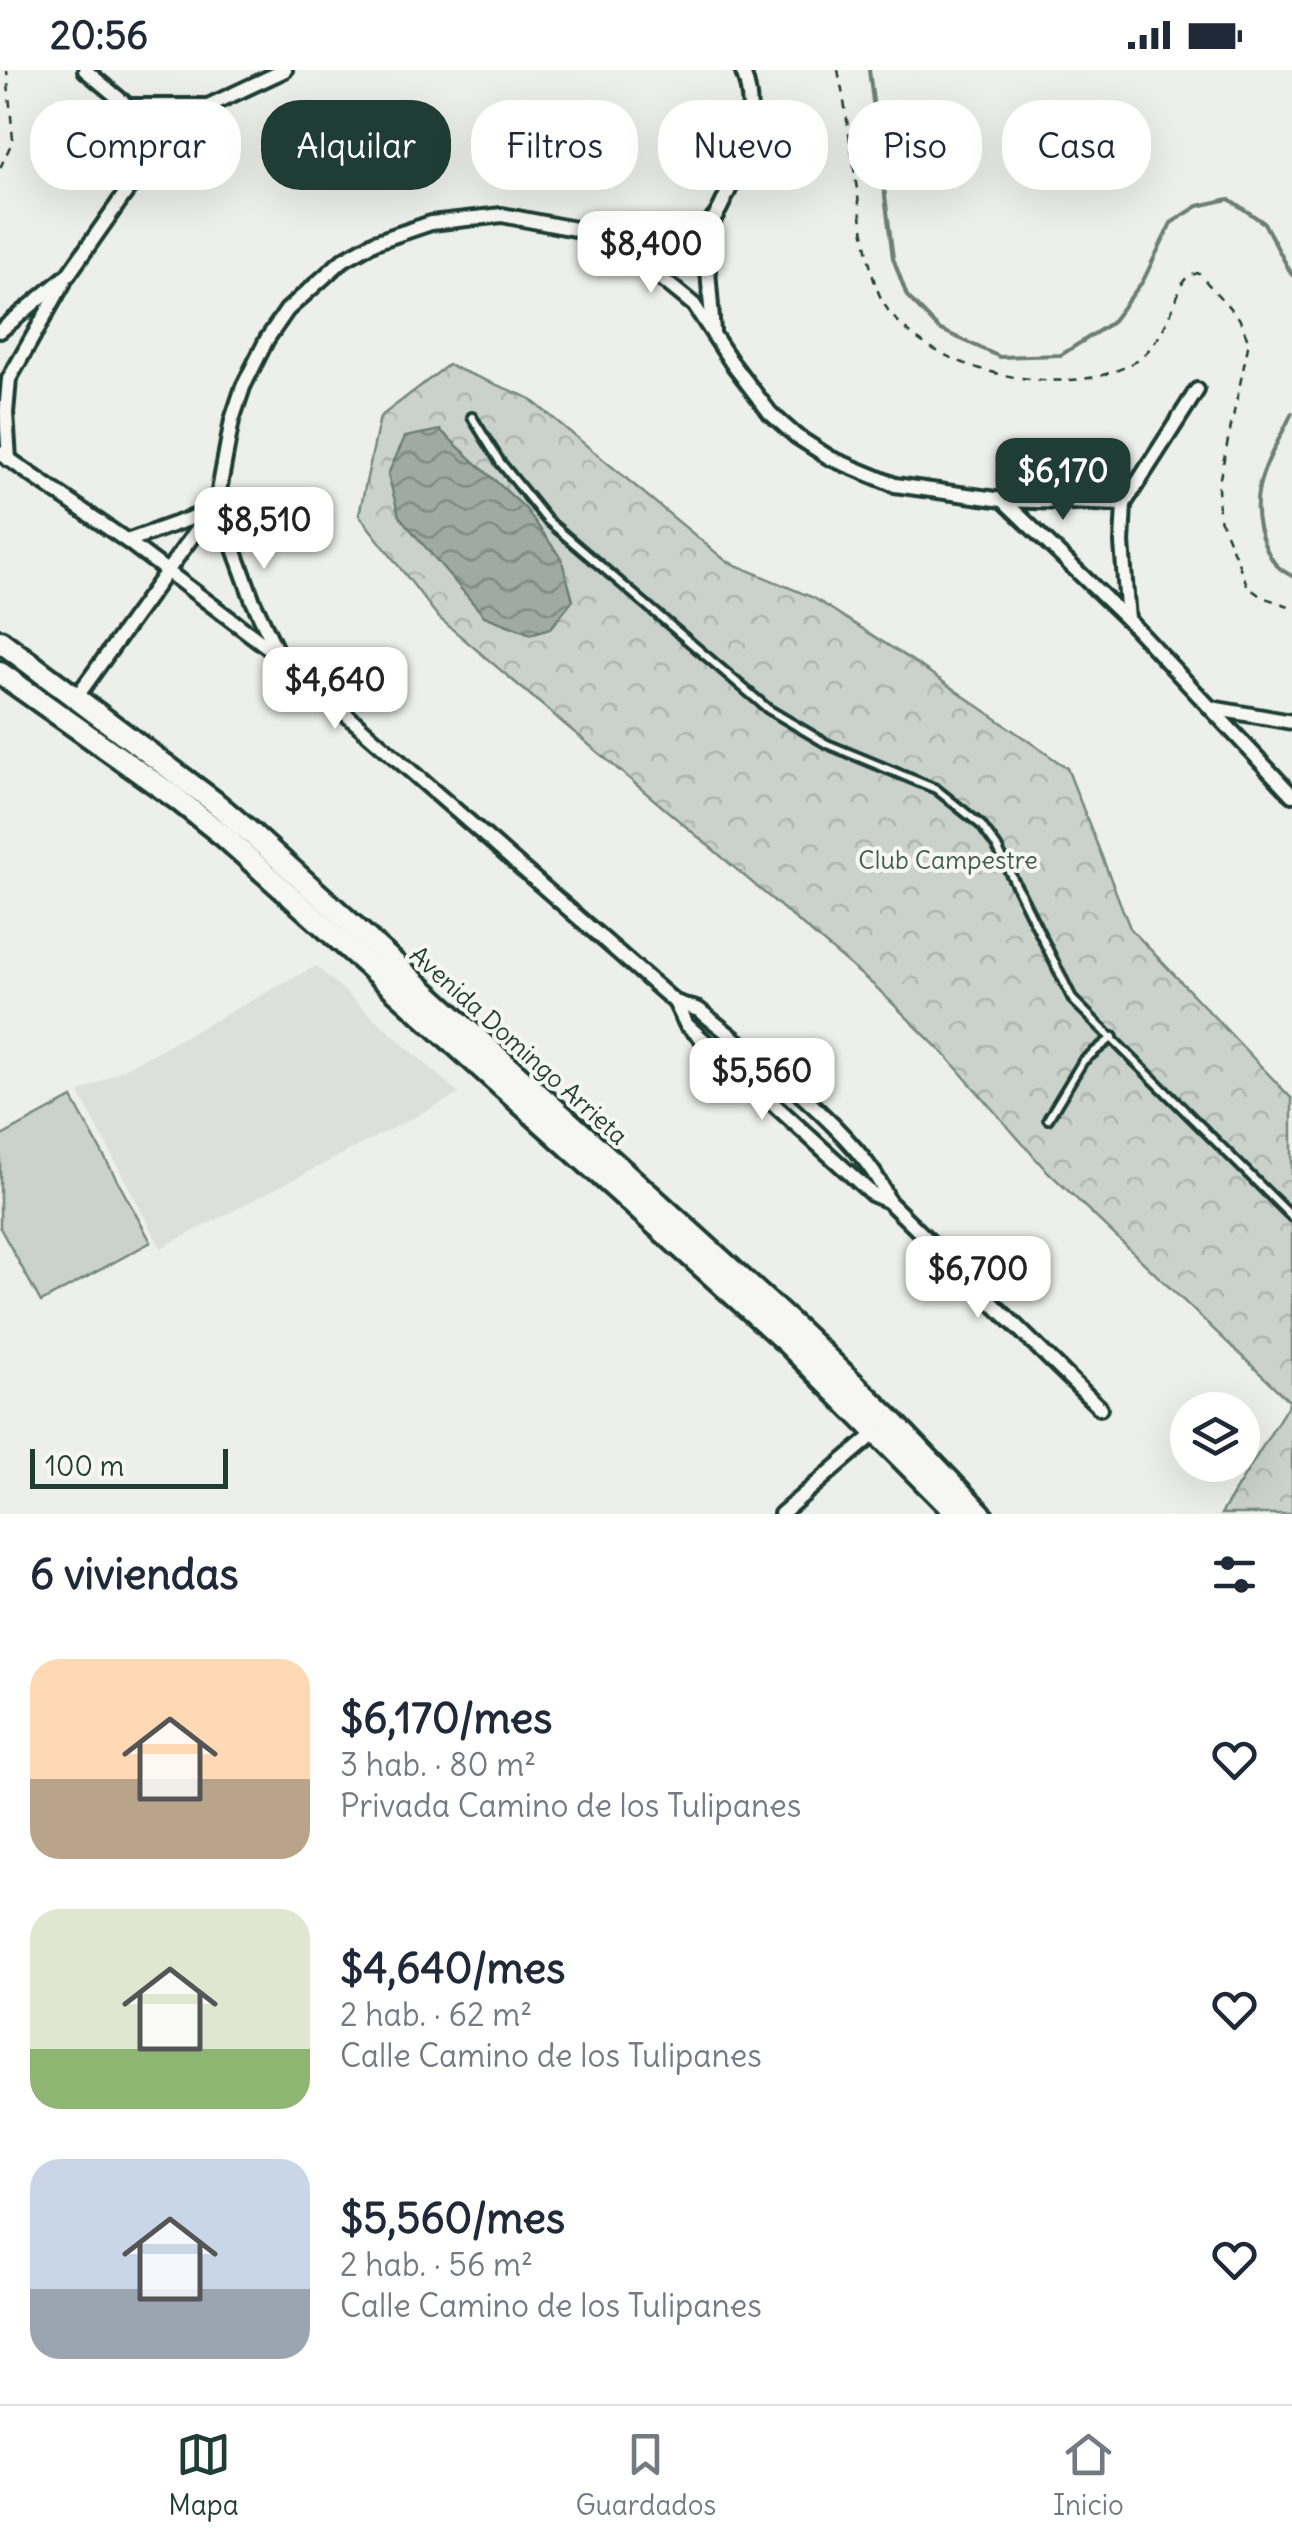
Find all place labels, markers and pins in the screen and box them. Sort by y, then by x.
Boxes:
pin: $8,400 [570,211,732,296]
pin: $6,170 [982,438,1144,523]
pin: $8,510 [183,487,345,572]
pin: $4,640 [254,647,416,732]
pin: $5,560 [681,1038,843,1123]
pin: $6,700 [897,1236,1059,1321]

